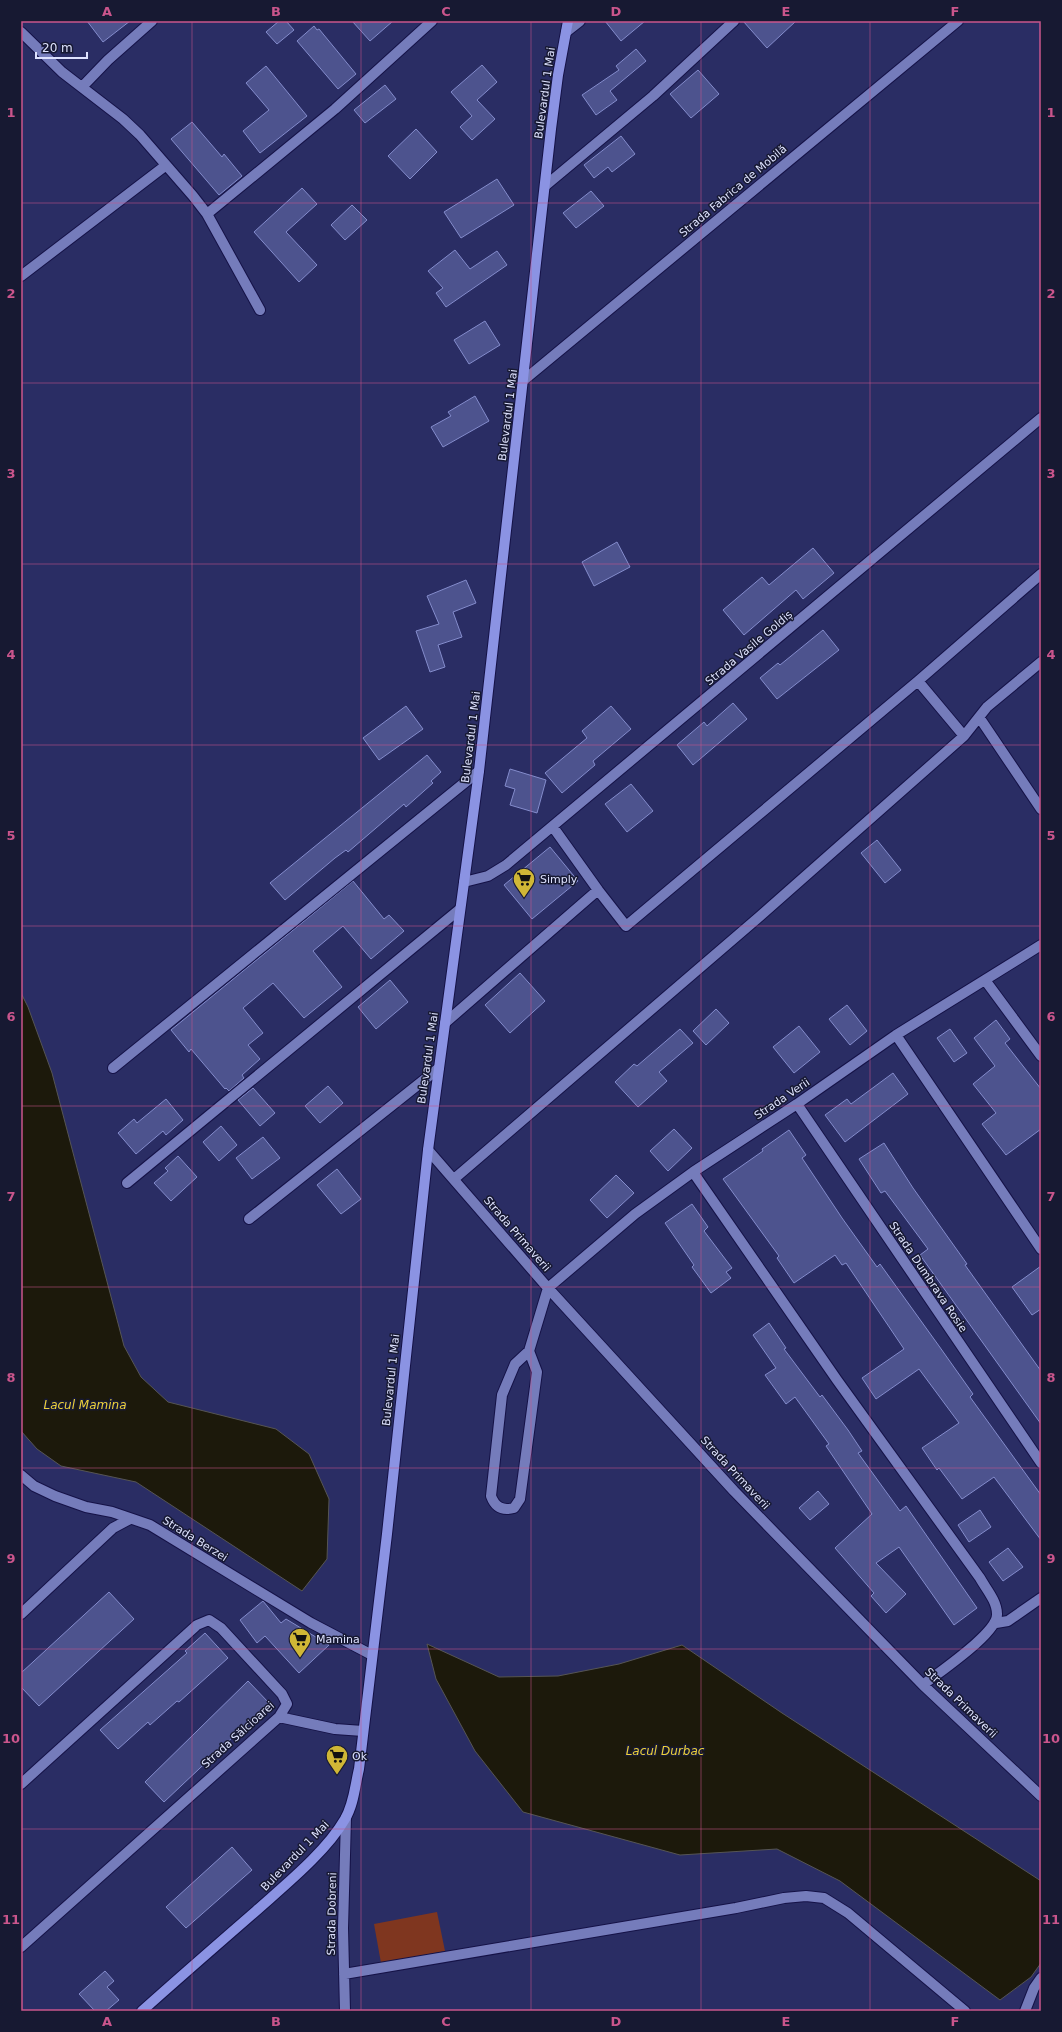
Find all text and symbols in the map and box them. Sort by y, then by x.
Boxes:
text: A [102,4,112,19]
text: B [271,4,281,19]
text: C [441,4,451,19]
text: D [611,4,622,19]
text: E [782,4,790,19]
text: F [951,4,959,19]
scale bar [36,34,87,60]
text: 20 m [42,41,73,55]
street label: Bulevardul 1 Mai [532,46,558,140]
text: 1 [6,105,16,120]
text: 1 [1046,105,1056,120]
street label: Strada Fabrica de Mobilă [677,142,789,240]
text: 2 [6,286,16,301]
text: 2 [1046,286,1056,301]
street label: Bulevardul 1 Mai [496,368,520,462]
text: 3 [6,466,16,481]
text: 3 [1046,466,1056,481]
street label: Strada Vasile Goldiș [703,608,795,688]
text: 4 [6,647,16,662]
text: 4 [1046,647,1056,662]
street label: Bulevardul 1 Mai [459,690,483,784]
text: 5 [6,828,16,843]
text: 5 [1046,828,1056,843]
supermarket icon: Simply [511,866,537,899]
place label: Simply [540,873,578,886]
text: 6 [6,1009,16,1024]
text: 6 [1046,1009,1056,1024]
street label: Bulevardul 1 Mai [415,1011,441,1105]
street label: Strada Verii [752,1076,812,1122]
text: 7 [6,1189,16,1204]
text: 7 [1046,1189,1056,1204]
street label: Strada Primaverii [481,1194,553,1274]
street label: Strada Dumbrava Rosie [886,1219,970,1335]
street label: Bulevardul 1 Mai [380,1333,402,1427]
text: 8 [6,1370,16,1385]
text: 8 [1046,1370,1056,1385]
water label: Lacul Mamina [43,1398,127,1412]
street label: Strada Primaverii [698,1434,772,1512]
street label: Strada Berzei [160,1514,230,1564]
text: 9 [6,1551,16,1566]
text: 9 [1046,1551,1056,1566]
supermarket icon: Mamina [287,1626,313,1659]
place label: Mamina [316,1633,360,1646]
street label: Strada Primaverii [922,1665,1000,1741]
street label: Strada Sălcioarei [199,1699,277,1771]
text: 10 [2,1731,20,1746]
text: 10 [1042,1731,1060,1746]
supermarket icon: Ok [324,1743,350,1776]
water label: Lacul Durbac [626,1744,705,1758]
place label: Ok [352,1750,368,1763]
street label: Bulevardul 1 Mai [258,1818,332,1894]
street label: Strada Dobreni [325,1872,339,1956]
text: 11 [2,1912,20,1927]
text: 11 [1042,1912,1060,1927]
text: A [102,2014,112,2029]
text: B [271,2014,281,2029]
text: C [441,2014,451,2029]
text: D [611,2014,622,2029]
text: E [782,2014,790,2029]
text: F [951,2014,959,2029]

